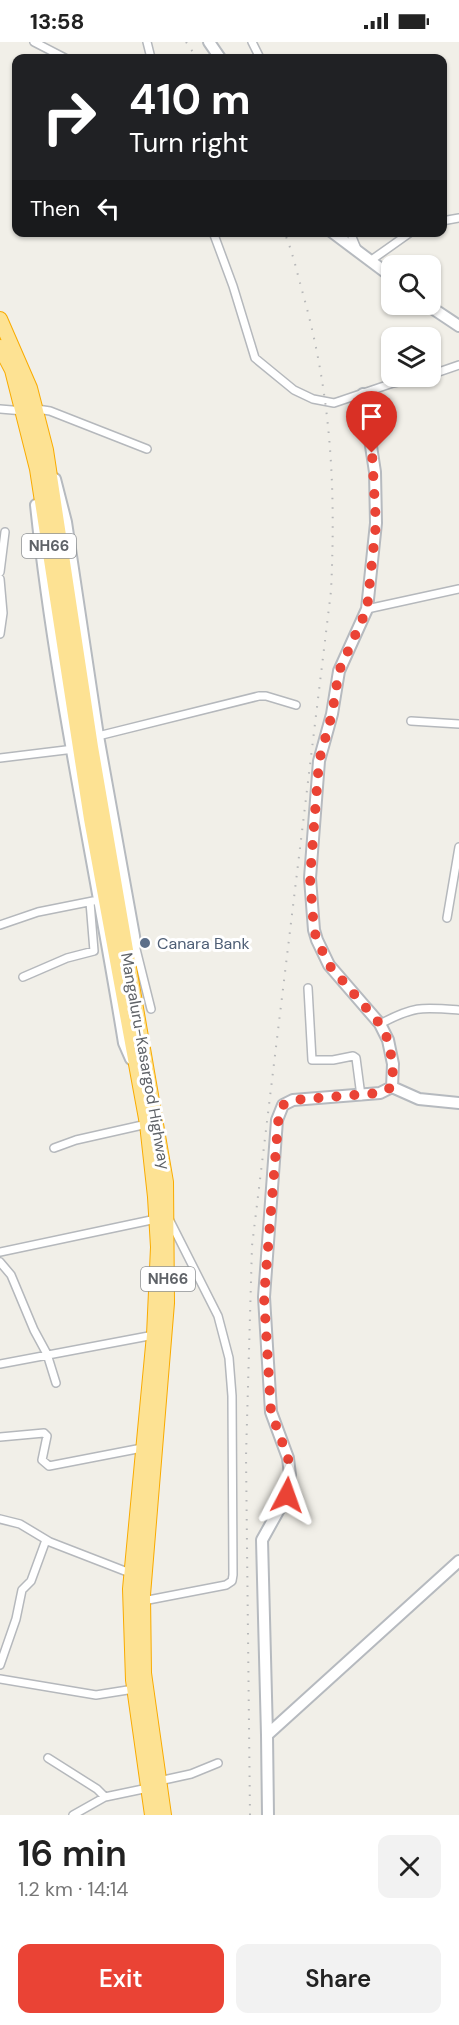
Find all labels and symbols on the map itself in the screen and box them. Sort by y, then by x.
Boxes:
pin [346,391,397,453]
road number: NH66 [22,534,76,558]
place label: Canara Bank [157,933,250,954]
marker: Canara Bank [138,936,152,950]
street label: Mangaluru-Kasargod Highway [116,951,175,1171]
road number: NH66 [141,1267,195,1291]
position arrow [255,1463,319,1527]

